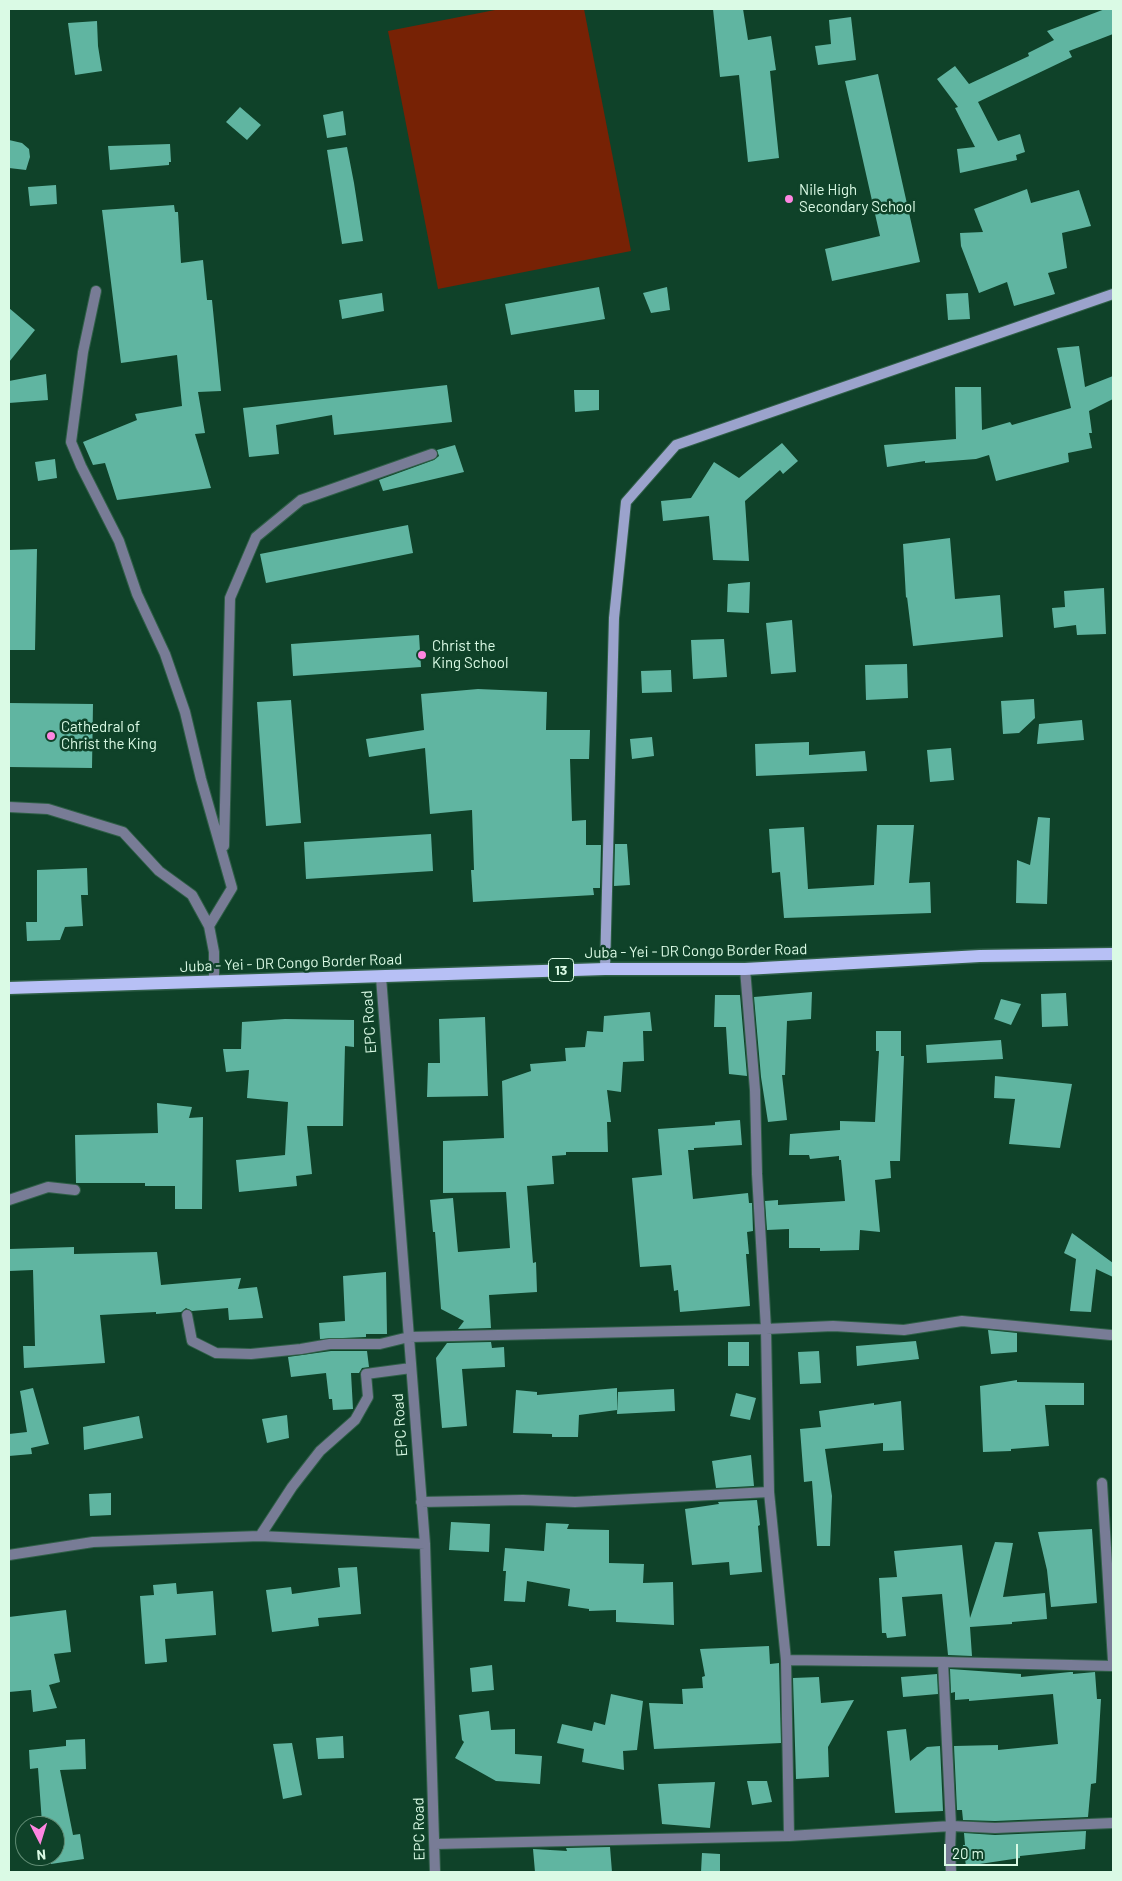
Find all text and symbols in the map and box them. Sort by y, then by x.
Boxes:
place label: Nile High Secondary School [799,181,916,216]
marker: Nile High Secondary School [783,193,795,205]
place label: Christ the King School [432,637,508,672]
marker: Christ the King School [416,649,428,661]
place label: Cathedral of Christ the King [61,718,157,753]
marker: Cathedral of Christ the King [45,730,57,742]
street label: Juba - Yei - DR Congo Border Road [585,940,807,962]
street label: Juba - Yei - DR Congo Border Road [179,950,403,976]
road number: 13 [548,958,574,982]
street label: EPC Road [358,990,380,1054]
street label: EPC Road [389,1393,411,1457]
street label: EPC Road [409,1797,429,1861]
north arrow [15,1816,65,1866]
scale bar [947,1834,1021,1866]
text: 20 m [952,1844,984,1862]
text: N [36,1847,47,1864]

